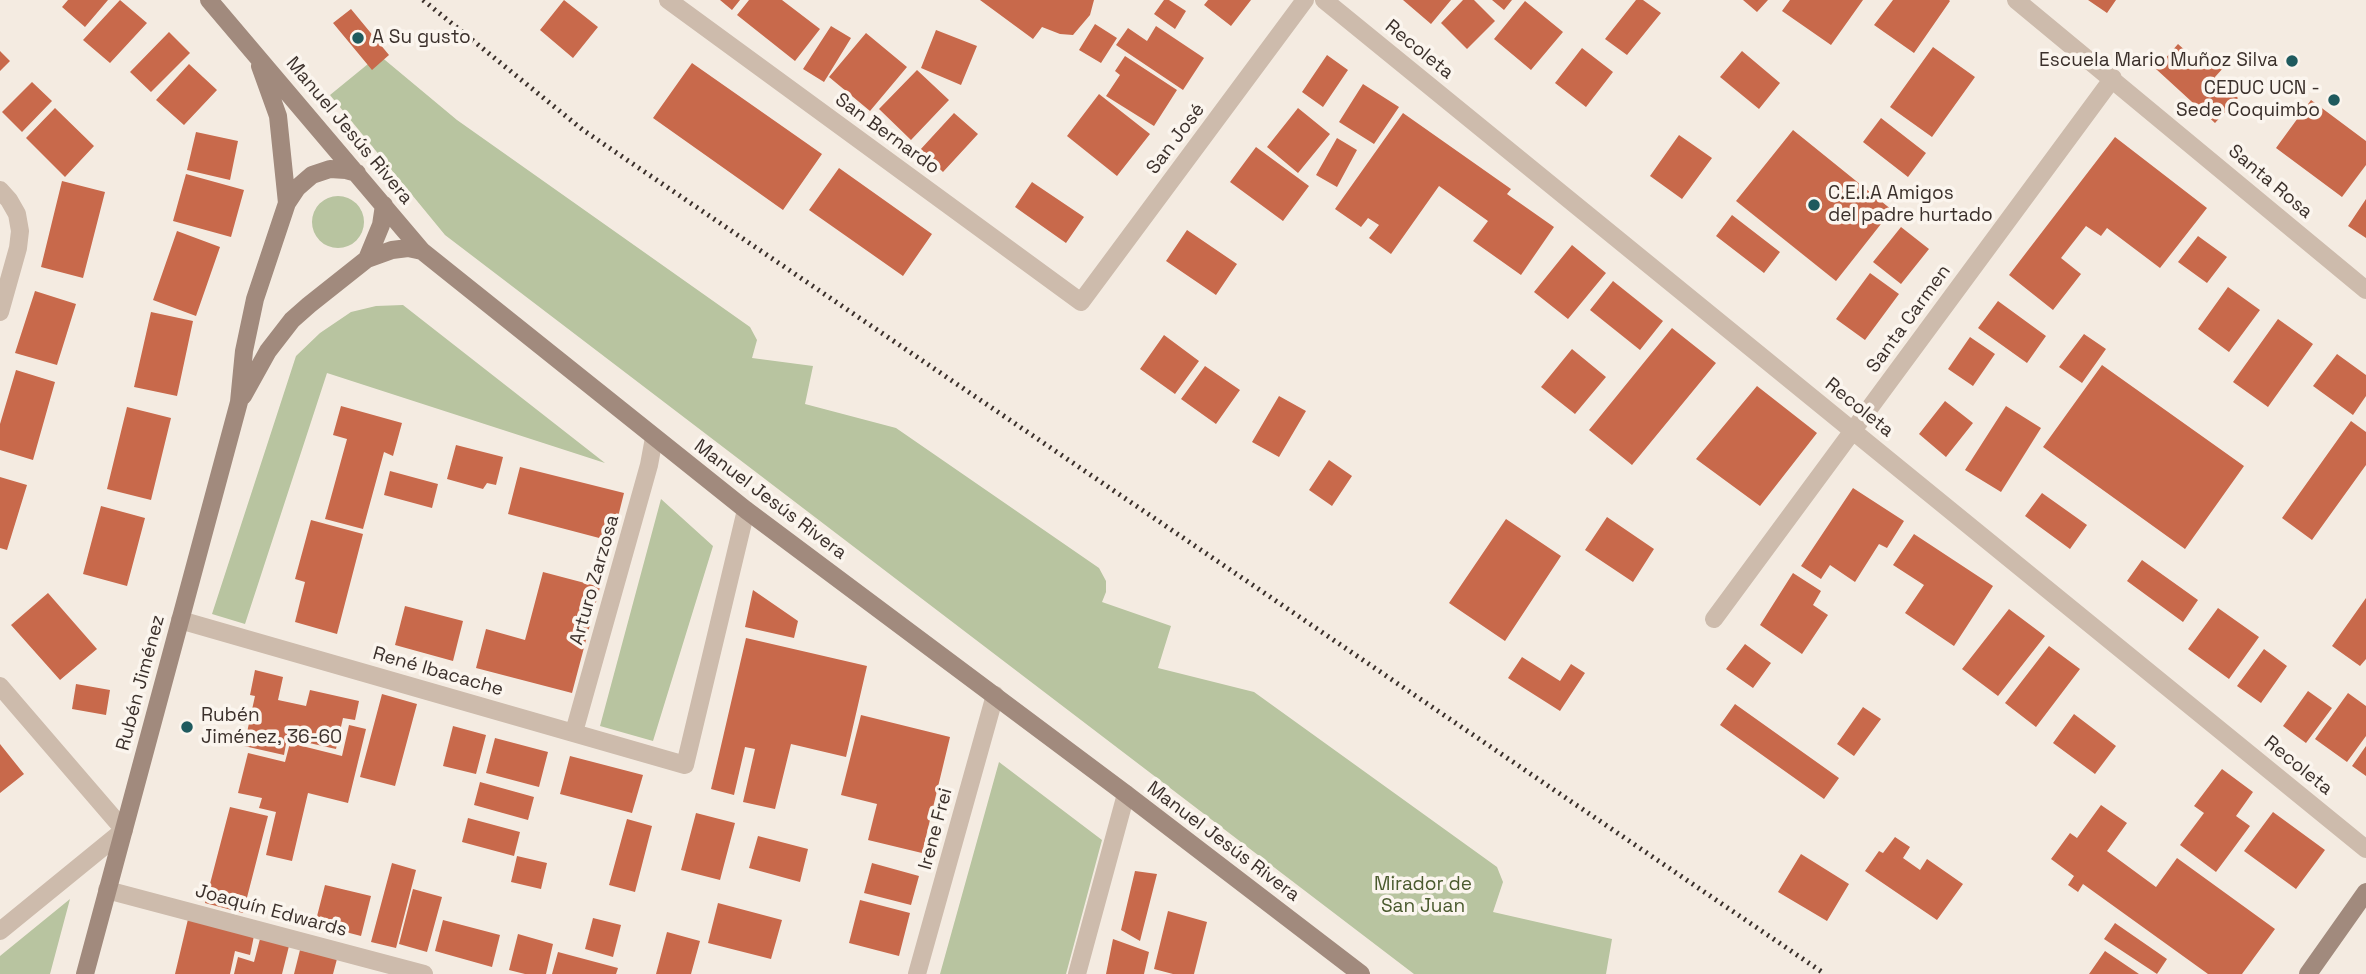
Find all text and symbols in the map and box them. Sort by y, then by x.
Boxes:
street label: Recoleta [1380,16,1458,84]
place label: A Su gusto [372,27,471,49]
marker: A Su gusto [350,30,366,46]
place label: Escuela Mario Muñoz Silva [2039,50,2278,72]
street label: Manuel Jesús Rivera [281,53,417,209]
marker: Escuela Mario Muñoz Silva [2284,53,2300,69]
place label: CEDUC UCN - Sede Coquimbo [2176,78,2320,122]
street label: San Bernardo [830,88,944,180]
marker: CEDUC UCN - Sede Coquimbo [2326,92,2342,108]
street label: San José [1142,99,1210,179]
street label: Santa Rosa [2223,140,2317,224]
place label: C.E.I.A Amigos del padre hurtado [1828,183,1993,227]
marker: C.E.I.A Amigos del padre hurtado [1806,197,1822,213]
street label: Santa Carmen [1862,261,1956,377]
street label: Recoleta [1820,374,1898,442]
street label: Manuel Jesús Rivera [689,435,851,565]
street label: Arturo Zarzosa [566,512,624,648]
street label: Rubén Jiménez [112,613,170,753]
street label: René Ibacache [370,642,506,702]
place label: Rubén Jiménez, 36-60 [201,705,342,749]
marker: Rubén Jiménez, 36-60 [179,719,195,735]
street label: Recoleta [2259,732,2337,800]
street label: Manuel Jesús Rivera [1142,777,1304,907]
street label: Irene Frei [914,786,958,872]
park label: Mirador de San Juan [1374,874,1472,918]
street label: Joaquín Edwards [193,880,349,942]

